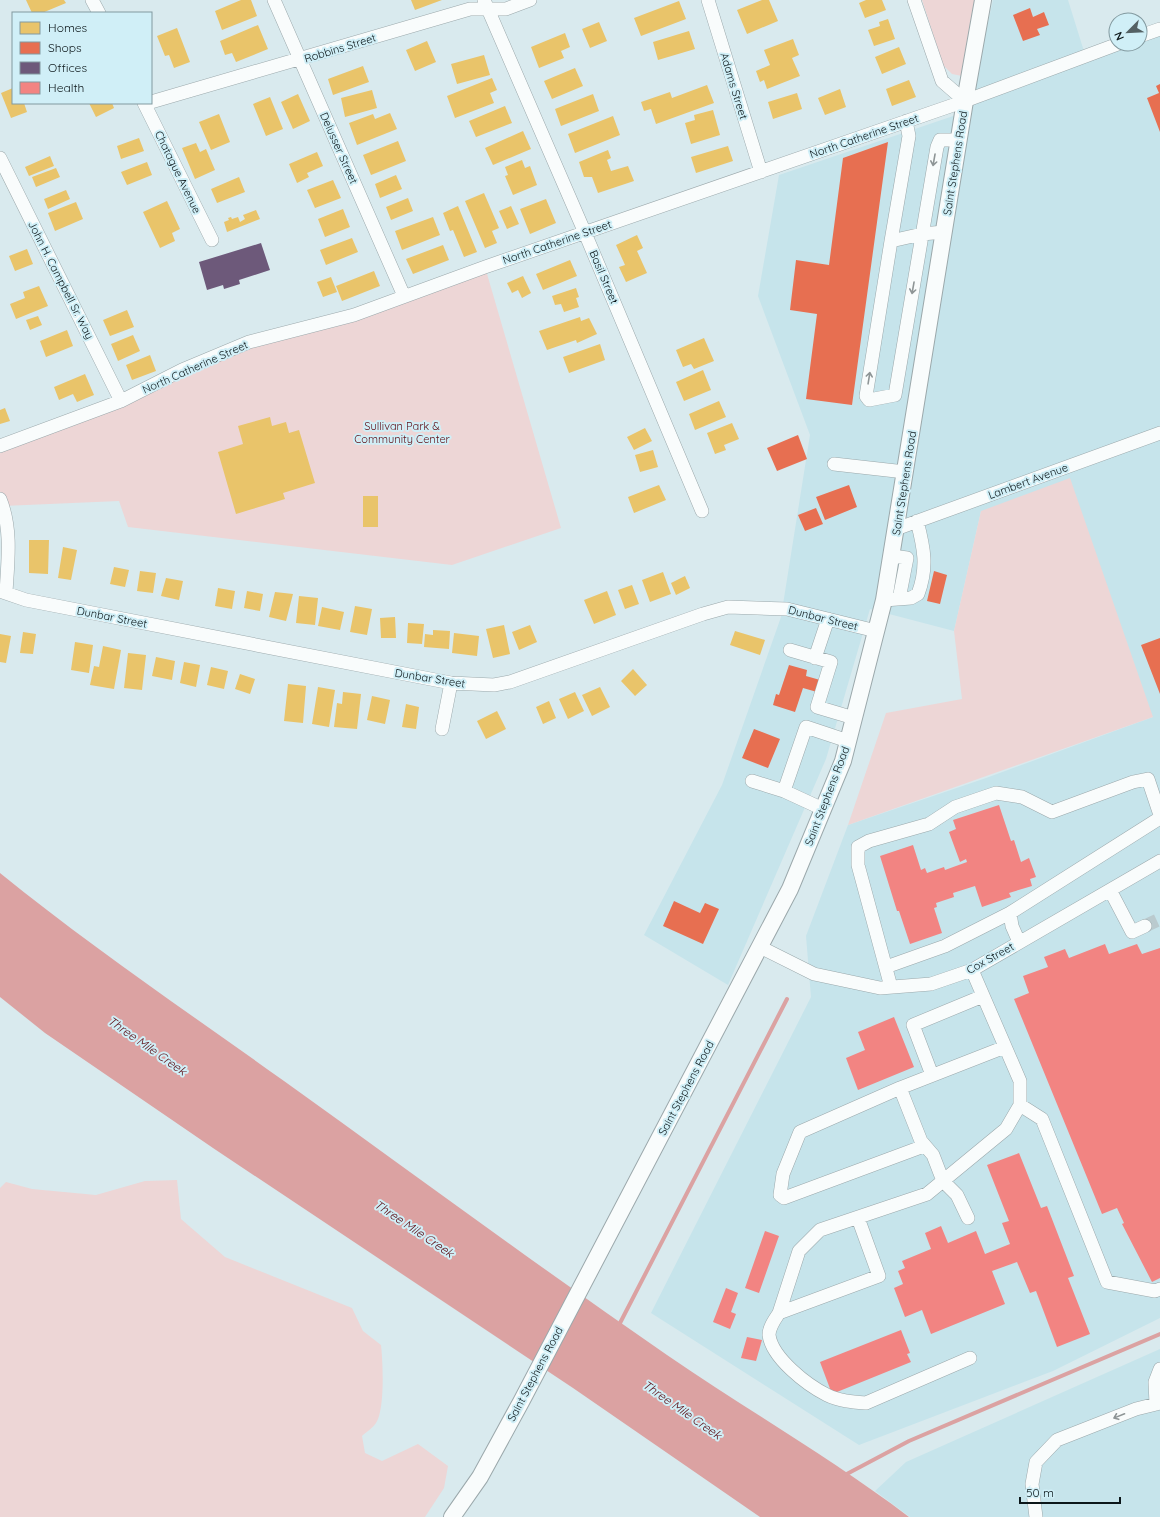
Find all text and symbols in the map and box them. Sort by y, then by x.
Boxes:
legend [12,12,152,104]
north arrow [1108,12,1148,52]
text: Homes [48,20,88,35]
street label: Robbins Street [302,30,378,66]
text: N [1111,30,1127,43]
text: Shops [48,40,82,55]
street label: Adams Street [717,51,751,121]
text: Offices [48,60,87,75]
text: Health [48,80,84,95]
street label: Delusser Street [317,110,361,186]
street label: Saint Stephens Road [940,110,970,216]
street label: North Catherine Street [808,111,920,161]
street label: Chatague Avenue [152,128,204,216]
one-way arrow [930,153,938,166]
street label: North Catherine Street [501,217,613,267]
street label: John H. Campbell Sr. Way [25,219,97,341]
street label: Basil Street [586,248,622,306]
one-way arrow [909,281,917,294]
street label: North Catherine Street [140,337,250,397]
one-way arrow [865,372,873,385]
park label: Sullivan Park & Community Center [354,419,451,446]
street label: Saint Stephens Road [889,430,919,536]
street label: Lambert Avenue [986,460,1070,502]
street label: Dunbar Street [76,603,149,631]
street label: Dunbar Street [787,603,859,633]
street label: Dunbar Street [394,666,466,691]
street label: Saint Stephens Road [802,744,852,848]
street label: Cox Street [964,939,1016,977]
water label: Three Mile Creek [105,1013,191,1079]
street label: Saint Stephens Road [655,1038,717,1138]
water label: Three Mile Creek [372,1196,458,1262]
street label: Saint Stephens Road [504,1324,566,1424]
water label: Three Mile Creek [640,1377,726,1443]
one-way arrow [1114,1412,1126,1420]
scale bar [1020,1479,1120,1505]
text: 50 m [1026,1485,1054,1500]

